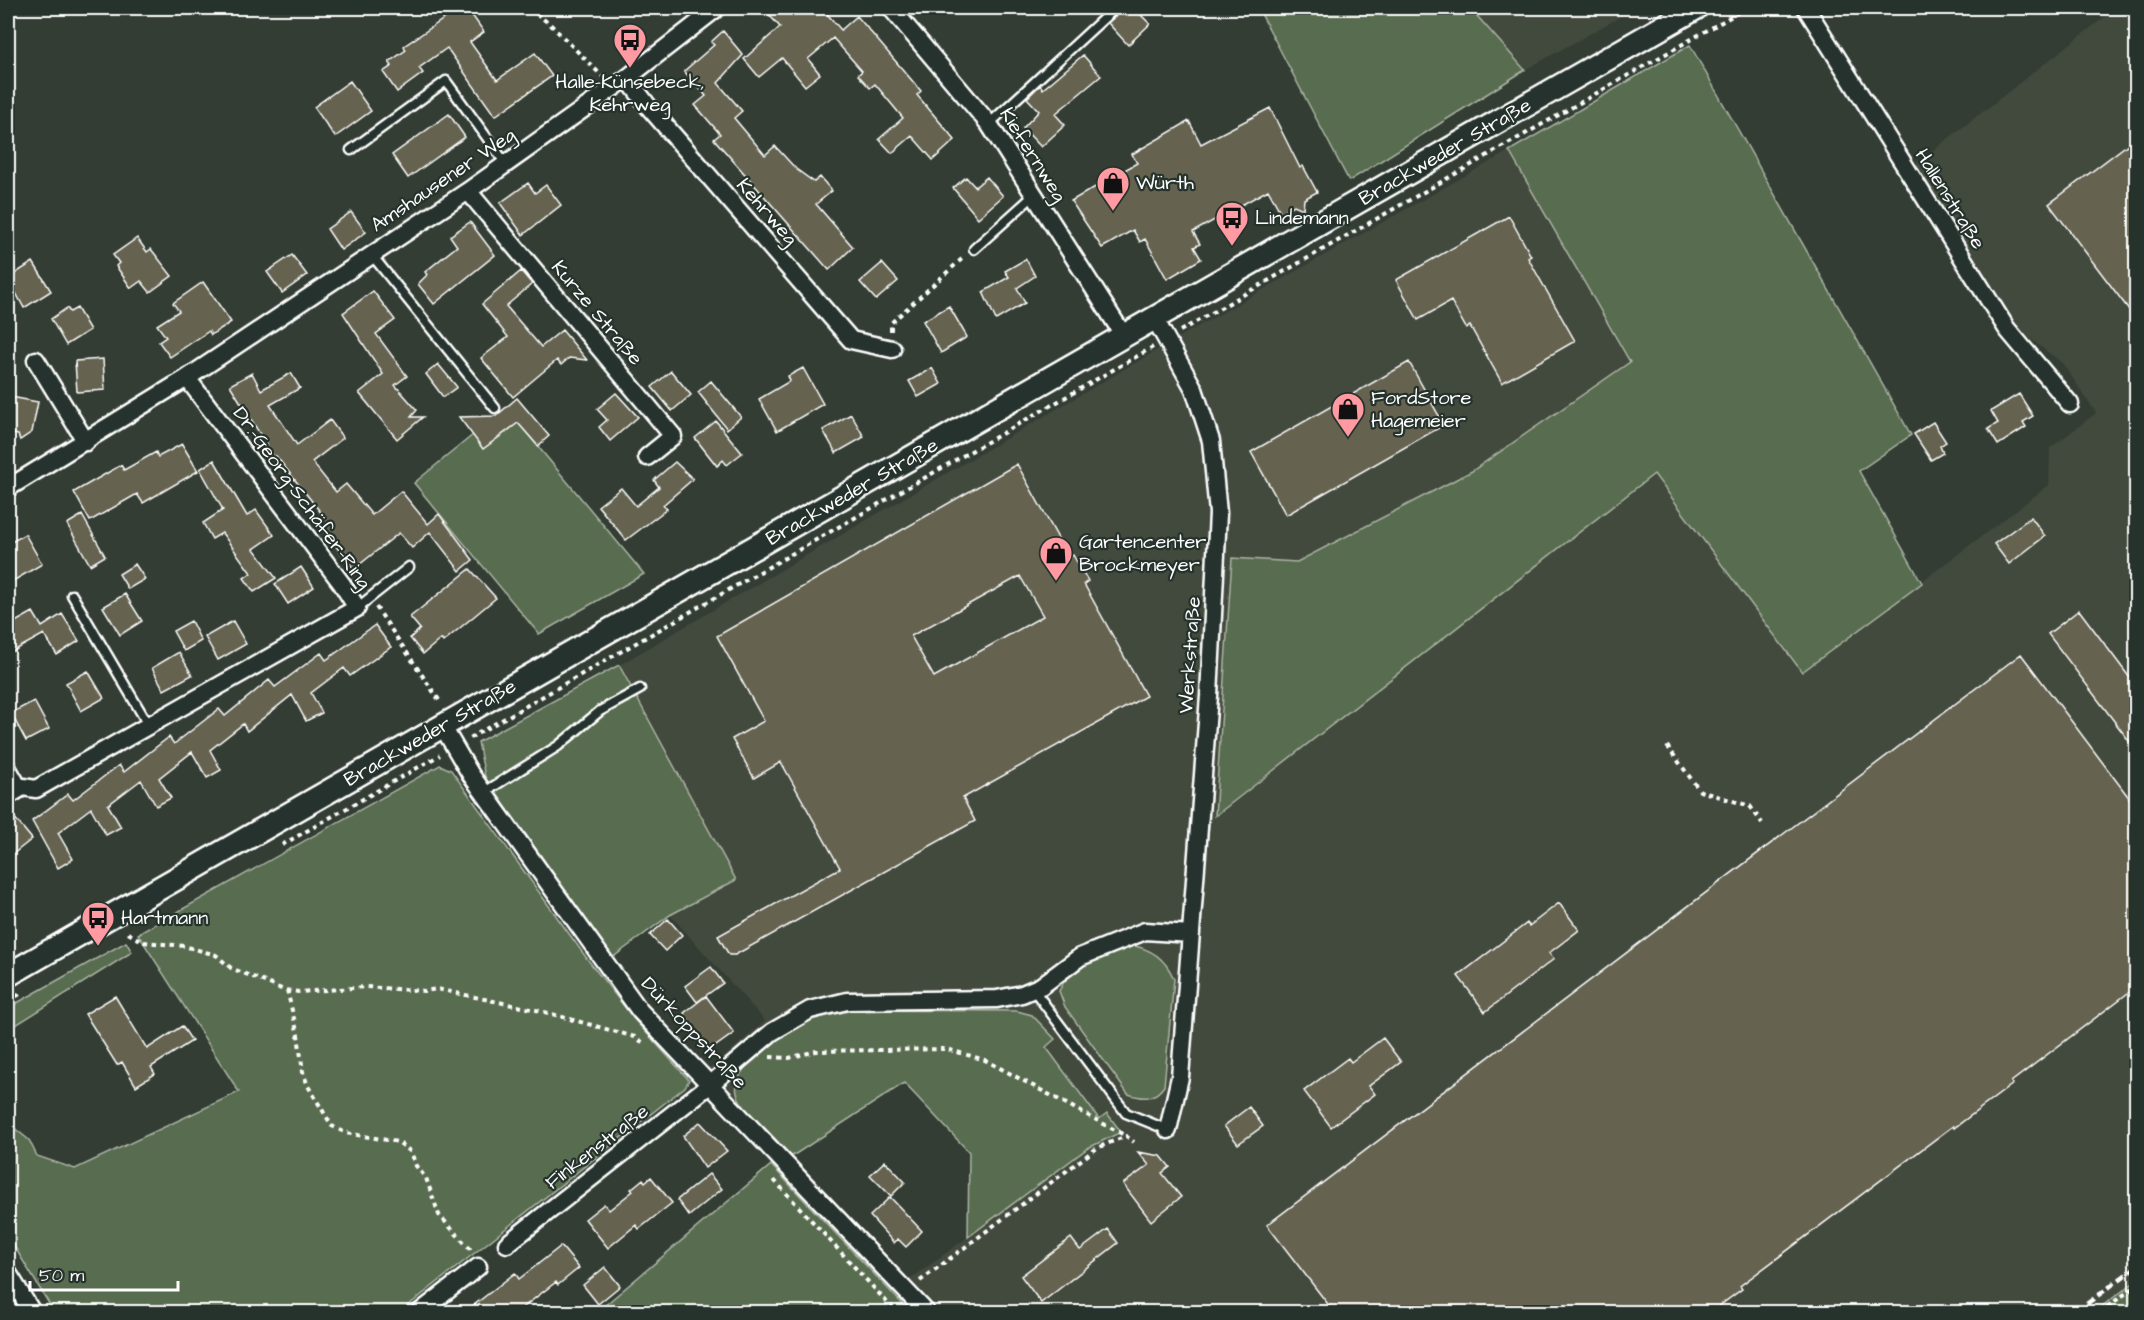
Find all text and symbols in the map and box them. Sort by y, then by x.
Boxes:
bus stop icon: Halle-Künsebeck, Kehrweg [612,22,648,69]
place label: Halle-Künsebeck, Kehrweg [555,68,705,120]
street label: Brackweder Straße [1354,91,1536,213]
street label: Kiefernweg [992,102,1073,208]
street label: Amshausener Weg [365,121,522,240]
street label: Hallenstraße [1908,143,1992,255]
shop icon: Würth [1095,165,1131,212]
place label: Würth [1136,169,1194,197]
street label: Kehrweg [729,172,804,252]
bus stop icon: Lindemann [1214,200,1250,247]
place label: Lindemann [1255,204,1349,232]
street label: Kurze Straße [545,255,649,372]
place label: FordStore Hagemeier [1371,384,1472,436]
shop icon: FordStore Hagemeier [1330,391,1366,438]
street label: Dr.-Georg-Schäfer-Ring [225,401,378,596]
street label: Brackweder Straße [761,431,943,553]
place label: Gartencenter Brockmeyer [1079,528,1206,580]
shop icon: Gartencenter Brockmeyer [1038,535,1074,582]
street label: Werkstraße [1172,595,1208,714]
street label: Brackweder Straße [339,672,521,794]
bus stop icon: Hartmann [80,900,116,947]
place label: Hartmann [121,904,208,932]
street label: Dürkoppstraße [635,971,754,1095]
street label: Finkenstraße [539,1098,655,1196]
scale bar [30,1254,178,1292]
text: 50 m [39,1263,84,1288]

